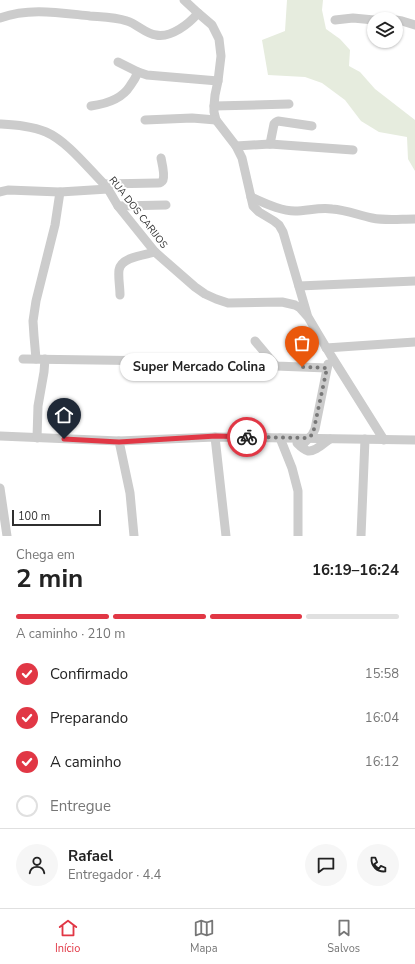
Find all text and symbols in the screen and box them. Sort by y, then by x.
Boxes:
map controls [367,12,403,48]
button: layers [367,12,403,48]
street label: RUA DOS CARIJOS [106,174,171,251]
pin [285,326,319,367]
icon: bag [291,332,313,354]
callout: Super Mercado Colina [120,353,278,381]
text: Super Mercado Colina [133,358,265,376]
pin [47,398,81,439]
icon: home [53,404,75,426]
courier [227,417,267,457]
icon: bike [236,426,258,448]
scale bar [12,508,101,527]
text: 100 m [18,509,50,524]
text: Chega em [16,546,75,564]
text: 16:19–16:24 [312,560,399,580]
text: 2 min [16,561,83,596]
text: A caminho · 210 m [16,625,125,643]
icon: check [16,663,38,685]
text: Confirmado [50,664,128,684]
text: 15:58 [365,665,399,683]
icon: check [16,707,38,729]
text: Preparando [50,708,128,728]
text: 16:04 [365,709,399,727]
icon: check [16,751,38,773]
text: A caminho [50,752,121,772]
text: 16:12 [365,753,399,771]
text: Entregue [50,796,111,816]
button: person [16,844,58,886]
button: chat [305,844,347,886]
button: phone [357,844,399,886]
text: Rafael [68,846,113,866]
text: Entregador · 4.4 [68,866,161,884]
tab: Início [55,917,80,956]
tab: Mapa [190,917,218,956]
tab: Salvos [327,917,360,956]

